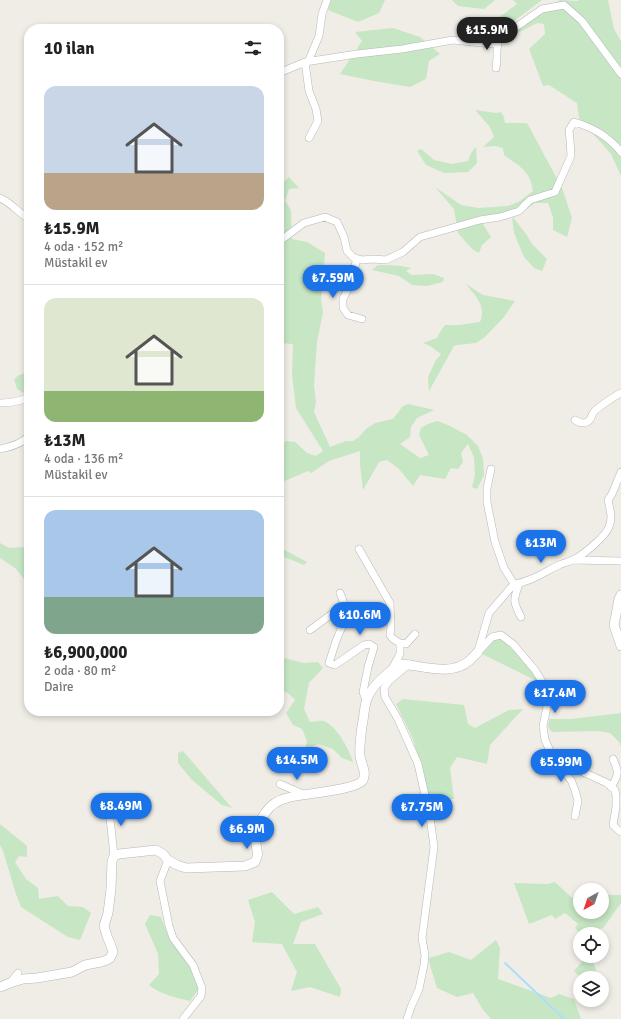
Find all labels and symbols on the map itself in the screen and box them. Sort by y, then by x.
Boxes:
pin: ₺15.9M [454,17,520,51]
pin: ₺7.59M [300,265,366,299]
pin: ₺13M [517,530,565,564]
pin: ₺10.6M [327,602,393,636]
pin: ₺17.4M [522,680,588,714]
pin: ₺14.5M [264,747,330,781]
pin: ₺5.99M [528,749,594,783]
pin: ₺8.49M [88,793,154,827]
pin: ₺7.75M [389,794,455,828]
pin: ₺6.9M [219,816,275,850]
north arrow [573,883,609,919]

